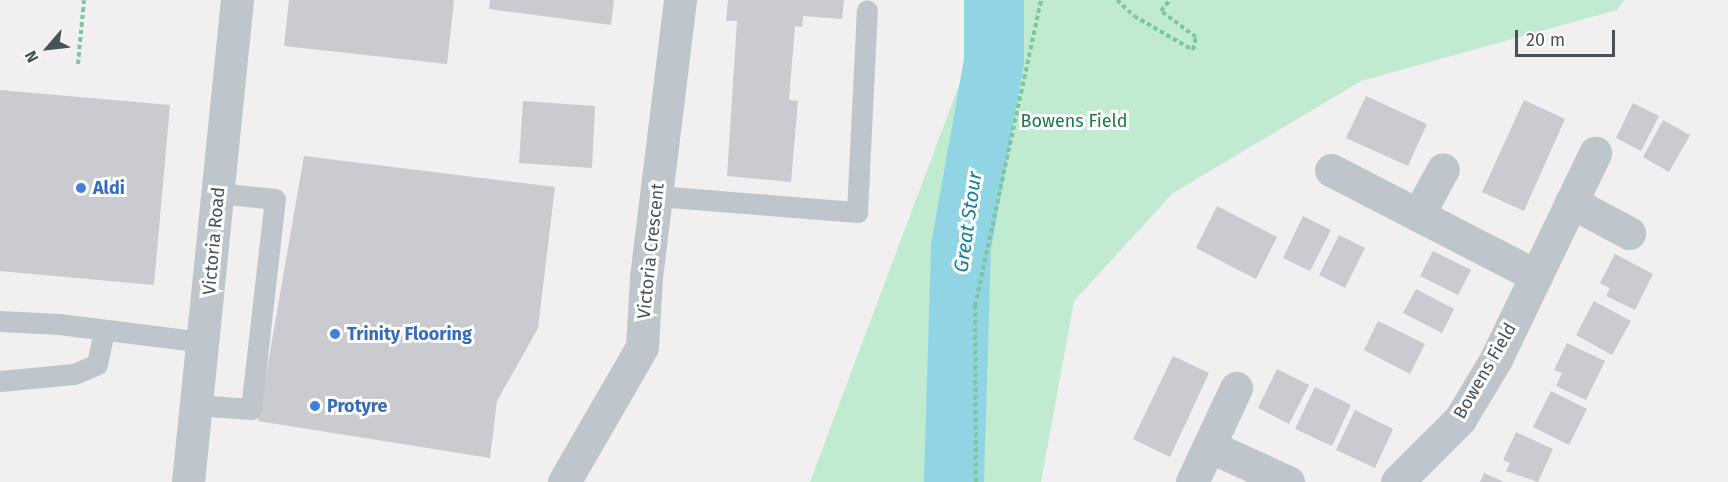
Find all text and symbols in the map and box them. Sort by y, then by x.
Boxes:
north arrow [18,18,78,78]
scale bar [1518,18,1618,56]
text: 20 m [1526,29,1565,51]
text: N [21,48,43,66]
park label: Bowens Field [1021,110,1127,132]
water label: Great Stour [949,170,987,274]
place label: Aldi [93,177,125,199]
marker: Aldi [74,181,88,195]
street label: Victoria Crescent [633,182,669,320]
street label: Victoria Road [199,186,229,296]
street label: Bowens Field [1449,319,1521,423]
place label: Trinity Flooring [347,323,472,345]
marker: Trinity Flooring [328,327,342,341]
place label: Protyre [327,395,387,417]
marker: Protyre [308,399,322,413]

